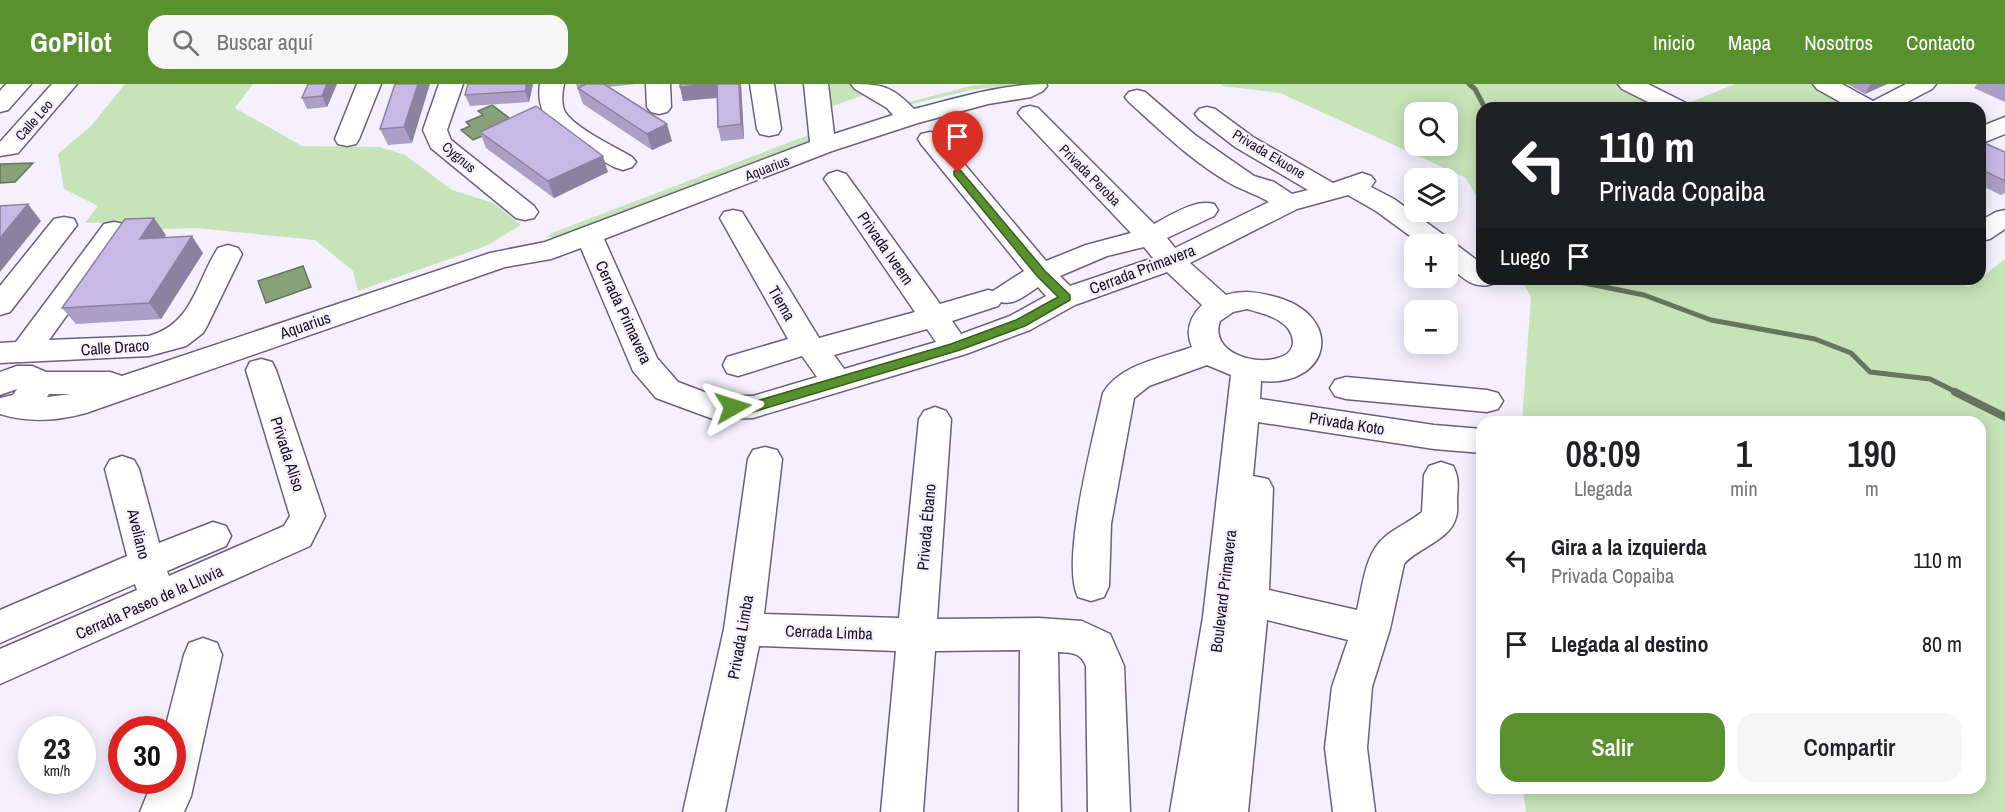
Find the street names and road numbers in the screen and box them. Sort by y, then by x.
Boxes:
street label: Calle Leo [11,96,57,144]
street label: Privada Ekuone [1229,125,1309,183]
street label: Cygnus [438,138,480,177]
street label: Privada Peroba [1055,140,1125,210]
street label: Aquarius [741,151,792,185]
street label: Privada Iveem [853,207,919,289]
street label: Cerrada Primavera [1086,238,1199,299]
street label: Cerrada Primavera [590,257,658,368]
street label: Tiema [763,282,801,325]
street label: Aquarius [276,306,333,344]
street label: Calle Draco [80,334,150,360]
street label: Privada Koto [1308,406,1386,440]
street label: Privada Aliso [266,414,310,494]
street label: Privada Ébano [911,483,941,571]
street label: Aveliano [122,506,156,561]
street label: Boulevard Primavera [1205,528,1242,653]
street label: Cerrada Paseo de la Lluvia [72,559,227,644]
street label: Privada Limba [722,592,758,681]
street label: Cerrada Limba [785,619,874,645]

